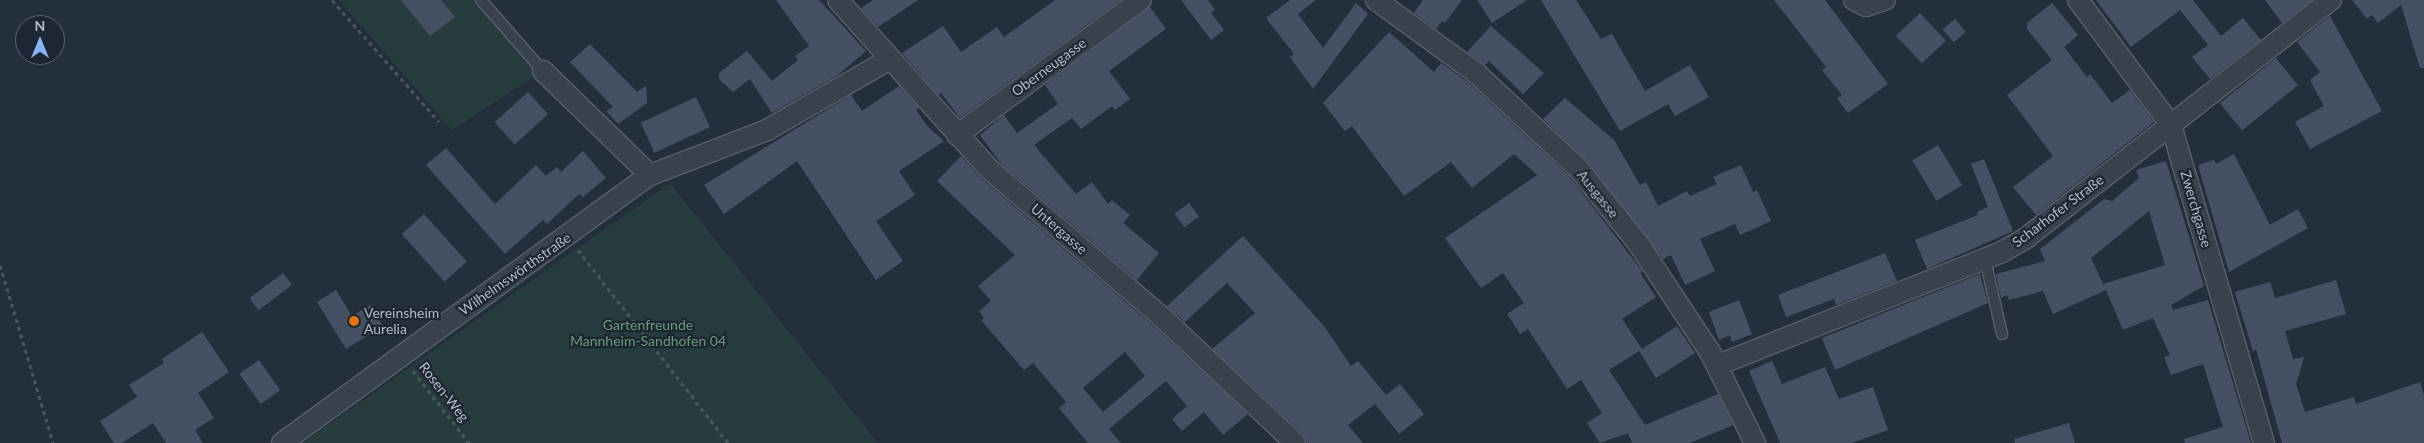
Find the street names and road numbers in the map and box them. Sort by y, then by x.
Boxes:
street label: Oberneugasse [1008,34,1090,100]
street label: Ausgasse [1574,167,1622,221]
street label: Zwerchgasse [2177,169,2215,249]
street label: Scharhofer Straße [2009,171,2107,251]
street label: Untergasse [1028,200,1090,258]
street label: Wilhelmswörthstraße [456,229,574,319]
street label: Rosen-Weg [416,359,472,425]

